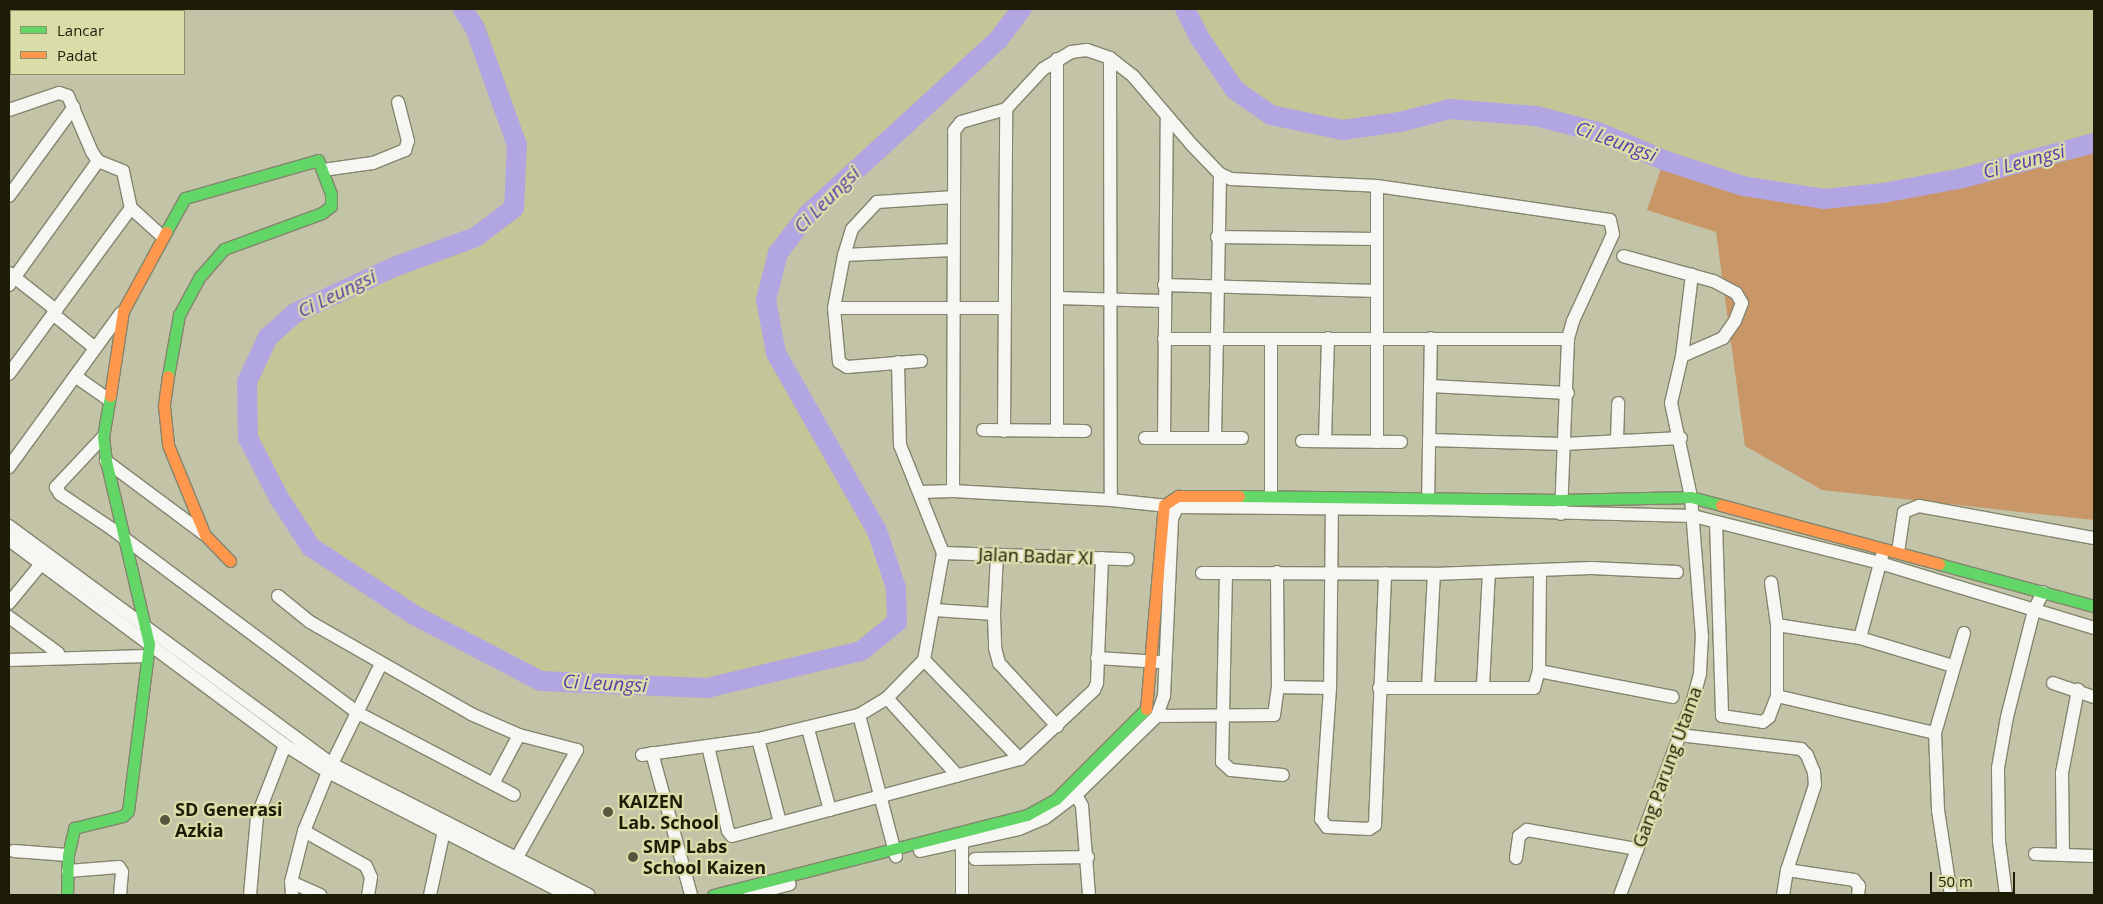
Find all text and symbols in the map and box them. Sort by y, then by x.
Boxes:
legend [10,10,185,75]
text: Lancar [57,20,104,40]
text: Padat [57,45,97,65]
water label: Ci Leungsi [1573,117,1659,167]
water label: Ci Leungsi [1980,140,2068,184]
water label: Ci Leungsi [789,162,865,238]
water label: Ci Leungsi [294,265,380,323]
street label: Jalan Badar XI [978,543,1094,569]
water label: Ci Leungsi [562,670,648,698]
street label: Gang Parung Utama [1628,684,1706,850]
place label: KAIZEN Lab. School [618,791,719,834]
place label: SD Generasi Azkia [175,799,283,842]
marker: KAIZEN Lab. School [602,806,614,818]
marker: SD Generasi Azkia [159,814,171,826]
place label: SMP Labs School Kaizen [643,836,766,879]
marker: SMP Labs School Kaizen [627,851,639,863]
scale bar [1933,862,2018,894]
text: 50 m [1938,871,1973,891]

